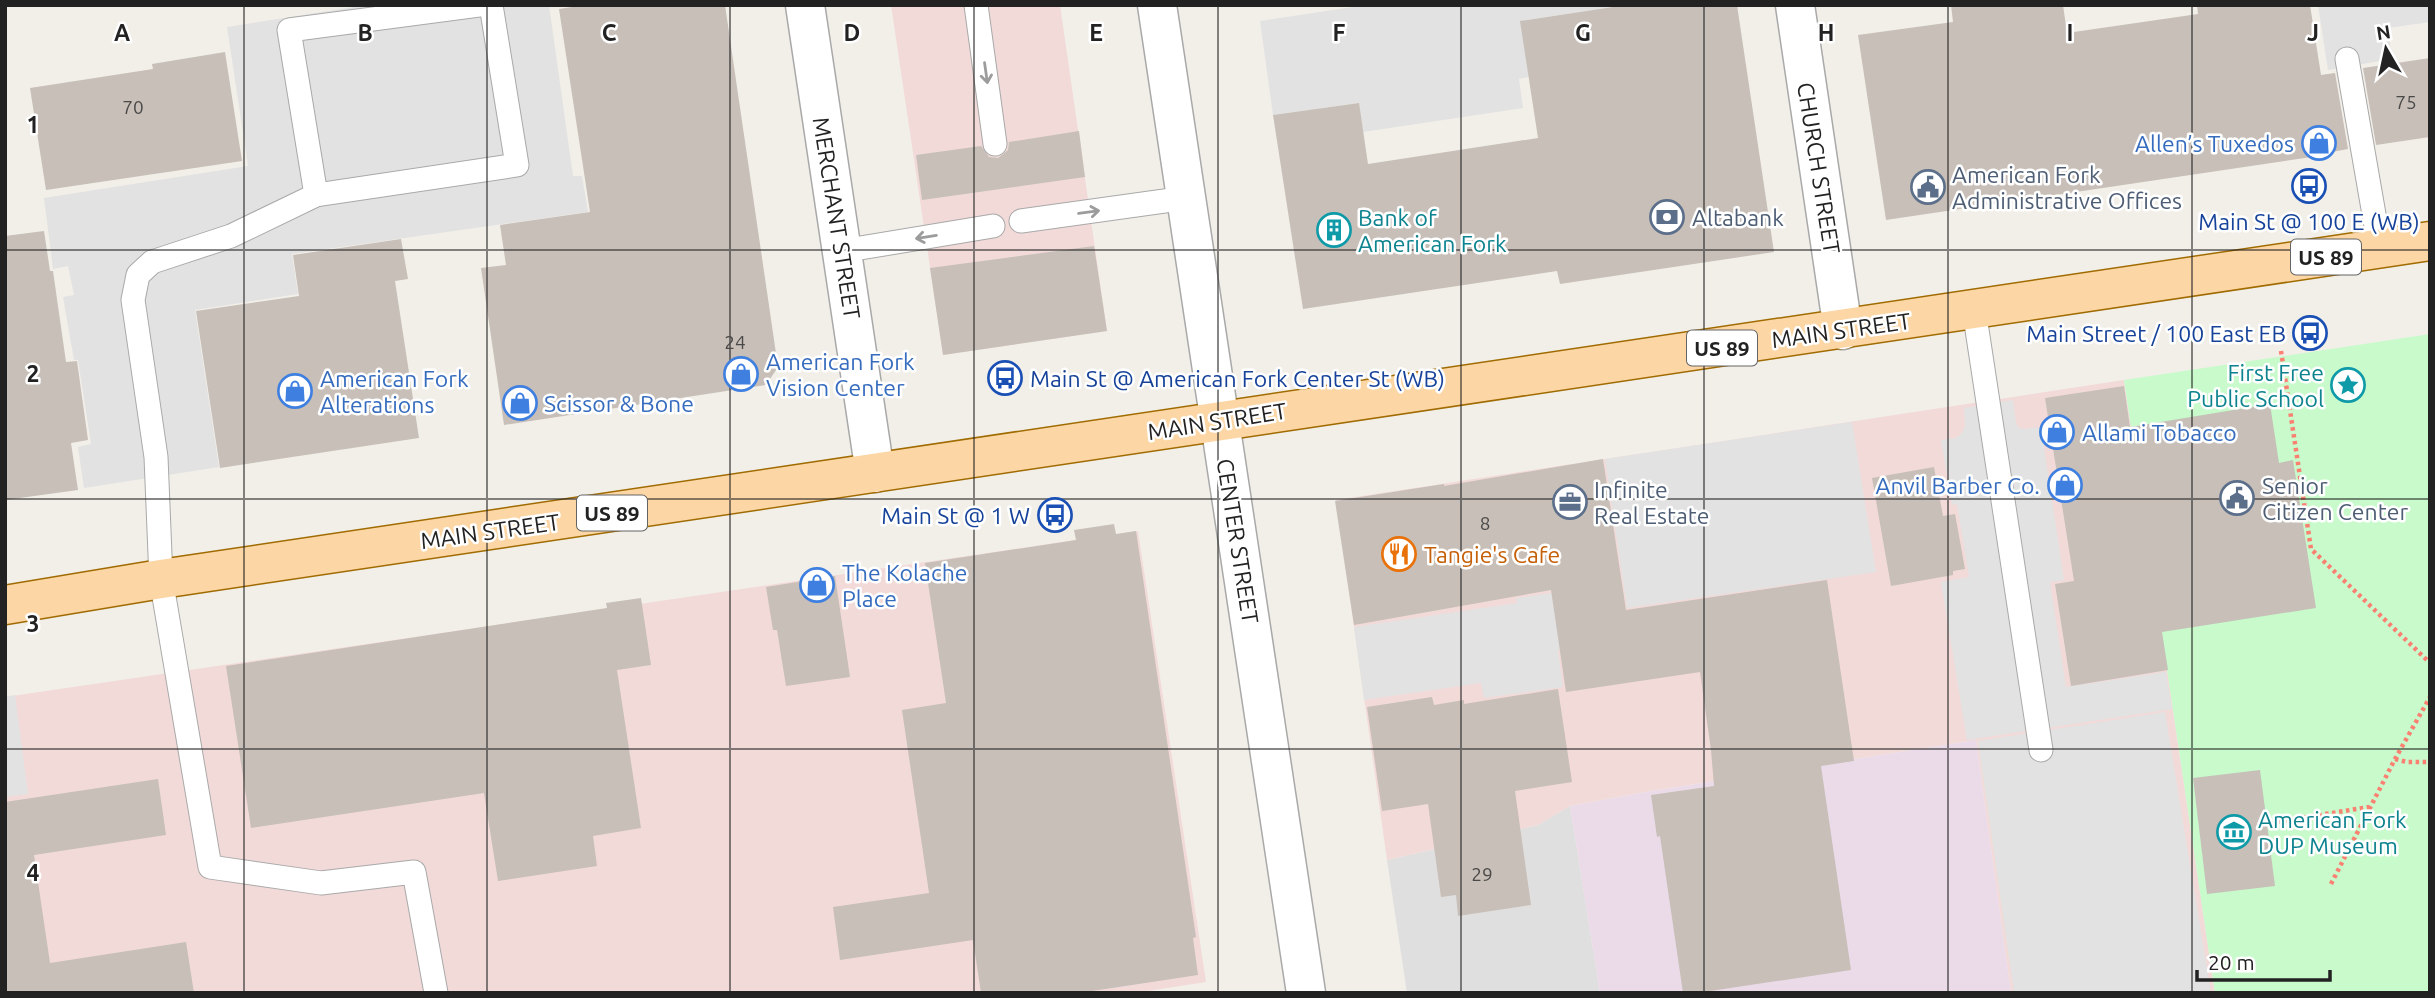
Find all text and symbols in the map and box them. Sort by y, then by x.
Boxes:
north arrow [2351,14,2421,84]
text: A [114,20,130,45]
text: B [357,20,373,45]
text: C [602,20,617,45]
text: D [844,20,860,45]
text: E [1089,20,1103,45]
text: F [1333,20,1346,45]
text: G [1575,20,1591,45]
text: H [1818,20,1834,45]
text: I [2067,20,2073,45]
text: J [2307,20,2319,45]
text: N [2375,20,2392,44]
one-way arrow [979,61,992,84]
street label: CHURCH STREET [1793,81,1845,256]
house number: 75 [2395,91,2417,113]
house number: 70 [122,96,144,118]
text: 1 [27,112,39,137]
street label: MERCHANT STREET [809,115,865,321]
shop icon: Allen’s Tuxedos [2300,124,2338,162]
place label: Allen’s Tuxedos [2135,131,2294,156]
place label: American Fork Administrative Offices [1952,162,2182,213]
bus stop icon: Main St @ 100 E (WB) [2290,167,2328,205]
public building icon: American Fork Administrative Offices [1909,168,1947,206]
bank icon: Altabank [1648,198,1686,236]
one-way arrow [1077,205,1100,218]
place label: Bank of American Fork [1358,205,1507,256]
place label: Altabank [1692,205,1784,230]
place label: Main St @ 100 E (WB) [2198,209,2420,235]
building icon: Bank of American Fork [1315,211,1353,249]
one-way arrow [915,231,938,244]
road number: US 89 [2291,240,2361,274]
street label: MAIN STREET [1770,308,1912,352]
bus stop icon: Main Street / 100 East EB [2291,314,2329,352]
place label: Main Street / 100 East EB [2026,321,2286,346]
road number: US 89 [1687,330,1757,366]
house number: 24 [724,331,746,353]
place label: American Fork Vision Center [766,349,915,400]
shop icon: American Fork Vision Center [722,355,760,393]
bus stop icon: Main St @ American Fork Center St (WB) [986,359,1024,397]
place label: First Free Public School [2187,360,2324,411]
text: 2 [27,361,39,386]
place label: American Fork Alterations [320,366,469,417]
place label: Main St @ American Fork Center St (WB) [1030,366,1445,392]
place icon: First Free Public School [2329,366,2367,404]
shop icon: American Fork Alterations [276,372,314,410]
shop icon: Scissor & Bone [501,384,539,422]
place label: Scissor & Bone [544,391,694,416]
street label: MAIN STREET [1146,398,1288,444]
shop icon: Allami Tobacco [2038,413,2076,451]
place label: Allami Tobacco [2082,420,2237,445]
street label: CENTER STREET [1213,457,1263,625]
shop icon: Anvil Barber Co. [2046,466,2084,504]
place label: Anvil Barber Co. [1875,473,2040,498]
place label: Senior Citizen Center [2262,473,2408,524]
place label: Infinite Real Estate [1594,477,1709,528]
public building icon: Senior Citizen Center [2218,479,2256,517]
office icon: Infinite Real Estate [1551,483,1589,521]
road number: US 89 [577,496,647,530]
bus stop icon: Main St @ 1 W [1036,496,1074,534]
place label: Main St @ 1 W [881,503,1030,528]
street label: MAIN STREET [419,509,561,553]
house number: 8 [1480,512,1490,534]
restaurant icon: Tangie's Cafe [1380,535,1418,573]
place label: Tangie's Cafe [1424,542,1560,567]
place label: The Kolache Place [842,560,967,611]
shop icon: The Kolache Place [798,566,836,604]
text: 3 [27,611,39,636]
place label: American Fork DUP Museum [2258,807,2407,858]
museum icon: American Fork DUP Museum [2215,813,2253,851]
text: 4 [27,860,40,885]
house number: 29 [1471,863,1493,885]
scale bar [2197,939,2330,983]
text: 20 m [2208,950,2255,974]

